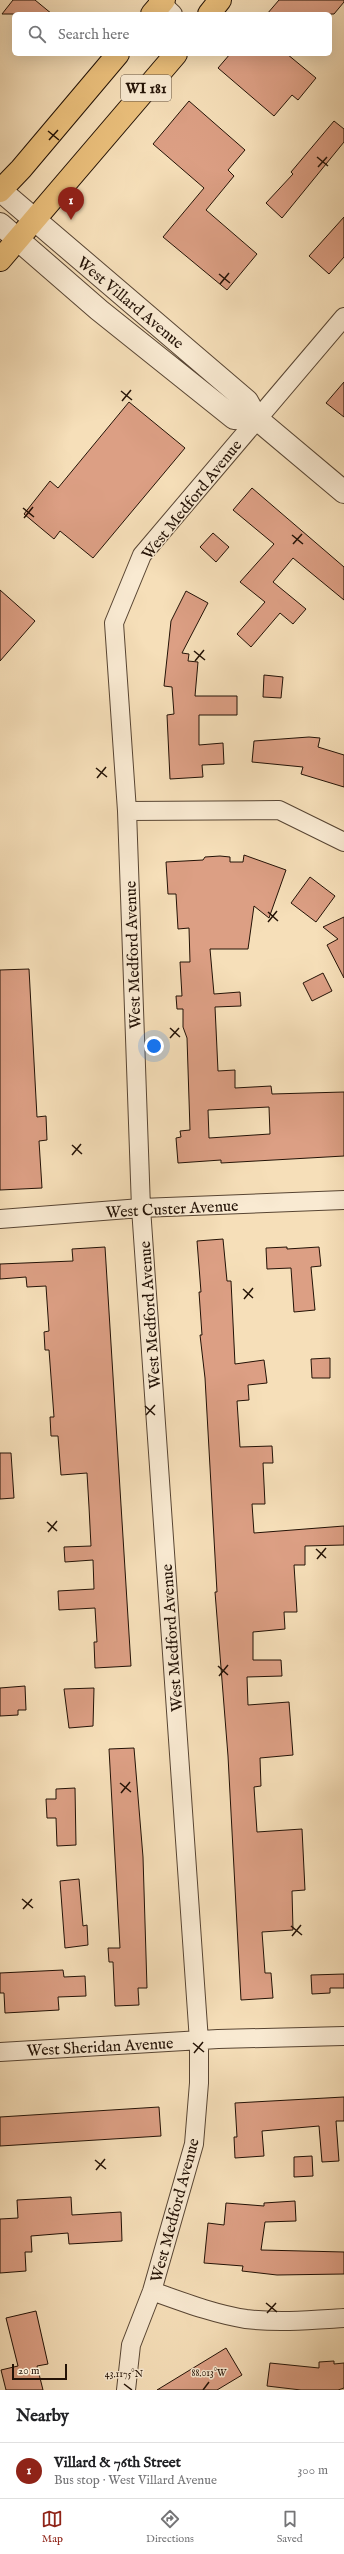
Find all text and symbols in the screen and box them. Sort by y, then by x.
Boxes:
search box [12,12,332,56]
icon: search [26,23,48,45]
text: Search here [58,25,129,44]
road number: WI 181 [121,75,171,101]
pin: 1 [58,187,84,220]
street label: West Villard Avenue [72,253,187,354]
street label: West Medford Avenue [138,436,247,564]
street label: West Medford Avenue [121,880,147,1029]
your location [144,1036,164,1056]
street label: West Custer Avenue [105,1197,239,1223]
street label: West Medford Avenue [136,1240,166,1390]
street label: West Medford Avenue [158,1563,188,1713]
street label: West Sheridan Avenue [26,2034,174,2062]
street label: West Medford Avenue [147,2136,205,2285]
scale bar [12,2362,67,2381]
text: 20 m [18,2364,39,2378]
text: 88.013°W [192,2367,227,2380]
text: 43.1175°N [105,2368,144,2381]
text: Nearby [16,2406,69,2427]
text: Villard & 76th Street [54,2453,181,2472]
text: 1 [27,2462,31,2479]
text: 300 m [297,2462,328,2479]
text: Bus stop · West Villard Avenue [54,2472,217,2489]
tab: Map [41,2508,63,2546]
tab: Directions [146,2508,194,2546]
tab: Saved [277,2508,303,2546]

